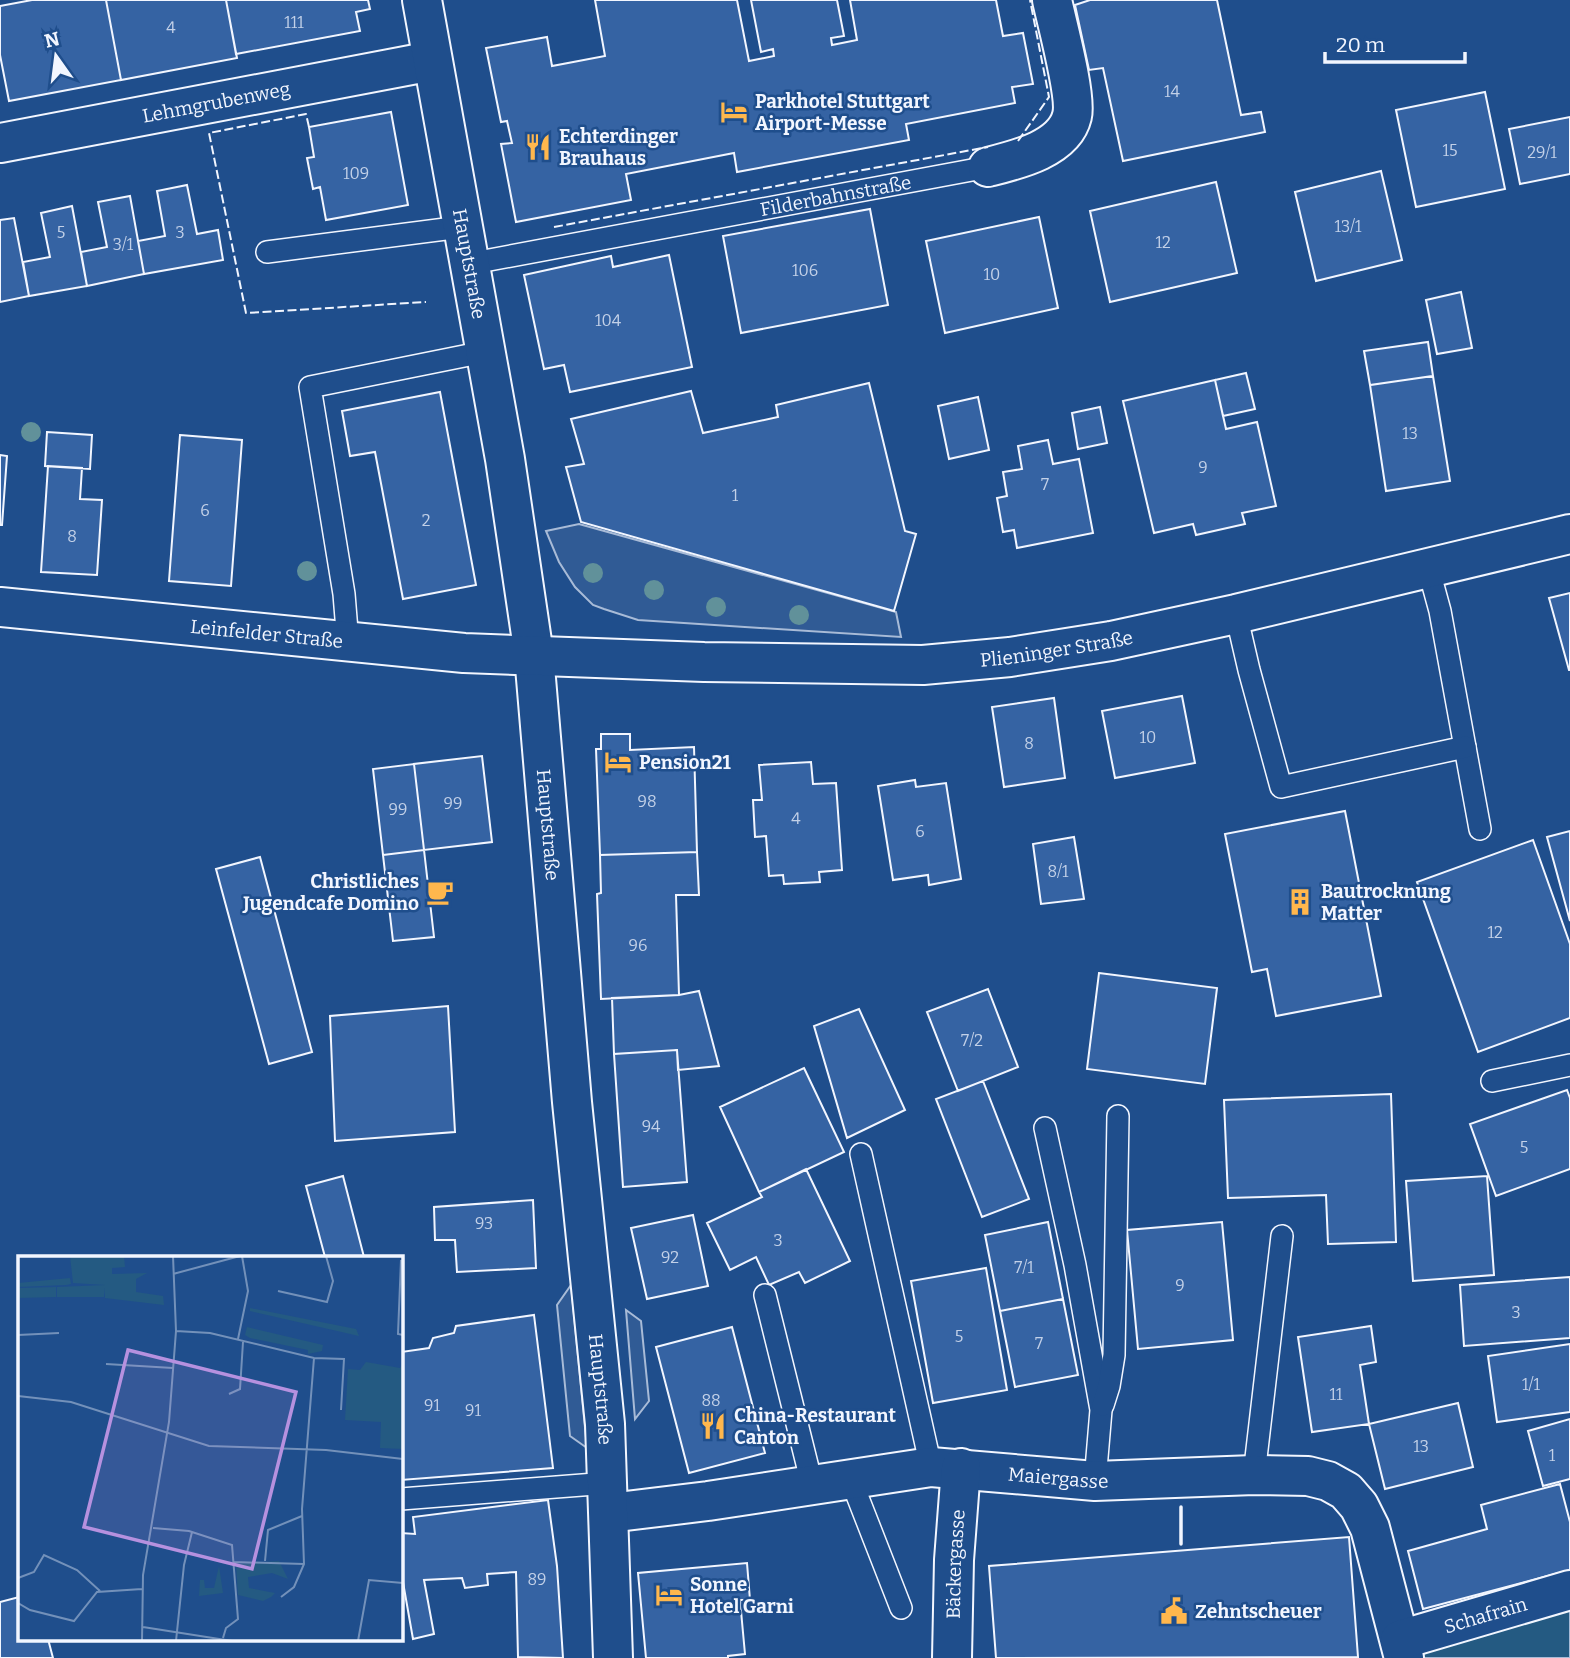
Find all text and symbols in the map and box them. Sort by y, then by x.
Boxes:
house number: 111 [284,13,304,32]
house number: 4 [166,18,176,37]
north arrow [21,21,91,91]
scale bar [1325,21,1465,65]
text: N [42,27,62,53]
text: 20 m [1336,32,1385,58]
street label: Lehmgrubenweg [140,77,292,128]
house number: 14 [1164,82,1181,101]
place label: Parkhotel Stuttgart Airport-Messe [755,90,930,135]
hotel icon: Parkhotel Stuttgart Airport-Messe [719,97,749,127]
place label: Echterdinger Brauhaus [559,125,678,170]
restaurant icon: Echterdinger Brauhaus [523,132,553,162]
house number: 15 [1442,141,1458,160]
house number: 29/1 [1527,143,1557,162]
house number: 109 [343,164,369,183]
street label: Filderbahnstraße [758,171,913,221]
street label: Hauptstraße [448,207,490,321]
house number: 13/1 [1334,217,1362,236]
house number: 5 [57,223,65,242]
house number: 3 [175,223,185,242]
house number: 12 [1155,233,1171,252]
house number: 3/1 [113,235,134,254]
house number: 106 [792,261,818,280]
house number: 10 [984,265,1000,284]
house number: 104 [595,311,622,330]
house number: 13 [1402,424,1418,443]
house number: 9 [1198,458,1208,477]
house number: 7 [1041,475,1049,494]
house number: 1 [732,486,739,505]
house number: 6 [200,501,210,520]
house number: 2 [422,511,430,530]
house number: 8 [67,527,77,546]
street label: Leinfelder Straße [189,615,344,653]
street label: Plieninger Straße [979,626,1135,672]
house number: 10 [1140,728,1156,747]
house number: 8 [1024,734,1034,753]
hotel icon: Pension21 [603,747,633,777]
place label: Pension21 [639,751,731,774]
street label: Hauptstraße [532,768,564,882]
house number: 98 [638,792,657,811]
house number: 99 [444,794,462,813]
house number: 99 [389,800,407,819]
house number: 4 [791,809,801,828]
house number: 6 [915,822,925,841]
house number: 8/1 [1047,862,1069,881]
place label: Christliches Jugendcafe Domino [242,870,419,915]
cafe icon: Christliches Jugendcafe Domino [425,877,455,907]
place label: Bautrocknung Matter [1321,880,1451,925]
building icon: Bautrocknung Matter [1285,887,1315,917]
house number: 12 [1487,923,1503,942]
house number: 96 [629,936,647,955]
house number: 7/2 [961,1031,983,1050]
house number: 94 [642,1117,661,1136]
house number: 5 [1520,1138,1528,1157]
house number: 93 [475,1214,493,1233]
house number: 3 [773,1231,783,1250]
house number: 92 [661,1248,679,1267]
inset map [18,1256,402,1640]
house number: 7/1 [1014,1258,1034,1277]
house number: 9 [1175,1276,1185,1295]
house number: 3 [1511,1303,1521,1322]
house number: 5 [955,1327,963,1346]
street label: Hauptstraße [584,1333,617,1445]
house number: 7 [1035,1334,1043,1353]
house number: 1/1 [1522,1375,1541,1394]
house number: 11 [1330,1385,1343,1404]
house number: 88 [701,1391,721,1410]
house number: 91 [424,1396,440,1415]
house number: 91 [465,1401,481,1420]
place label: China-Restaurant Canton [734,1404,896,1449]
restaurant icon: China-Restaurant Canton [698,1411,728,1441]
house number: 13 [1413,1437,1429,1456]
house number: 1 [1549,1446,1556,1465]
street label: Maiergasse [1007,1463,1109,1493]
street label: Bäckergasse [942,1509,970,1619]
house number: 89 [528,1570,547,1589]
place label: Sonne Hotel Garni [690,1573,794,1618]
hotel icon: Sonne Hotel Garni [654,1580,684,1610]
street label: Schafrain [1441,1592,1530,1638]
public building icon: Zehntscheuer [1159,1596,1189,1626]
place label: Zehntscheuer [1195,1600,1322,1623]

